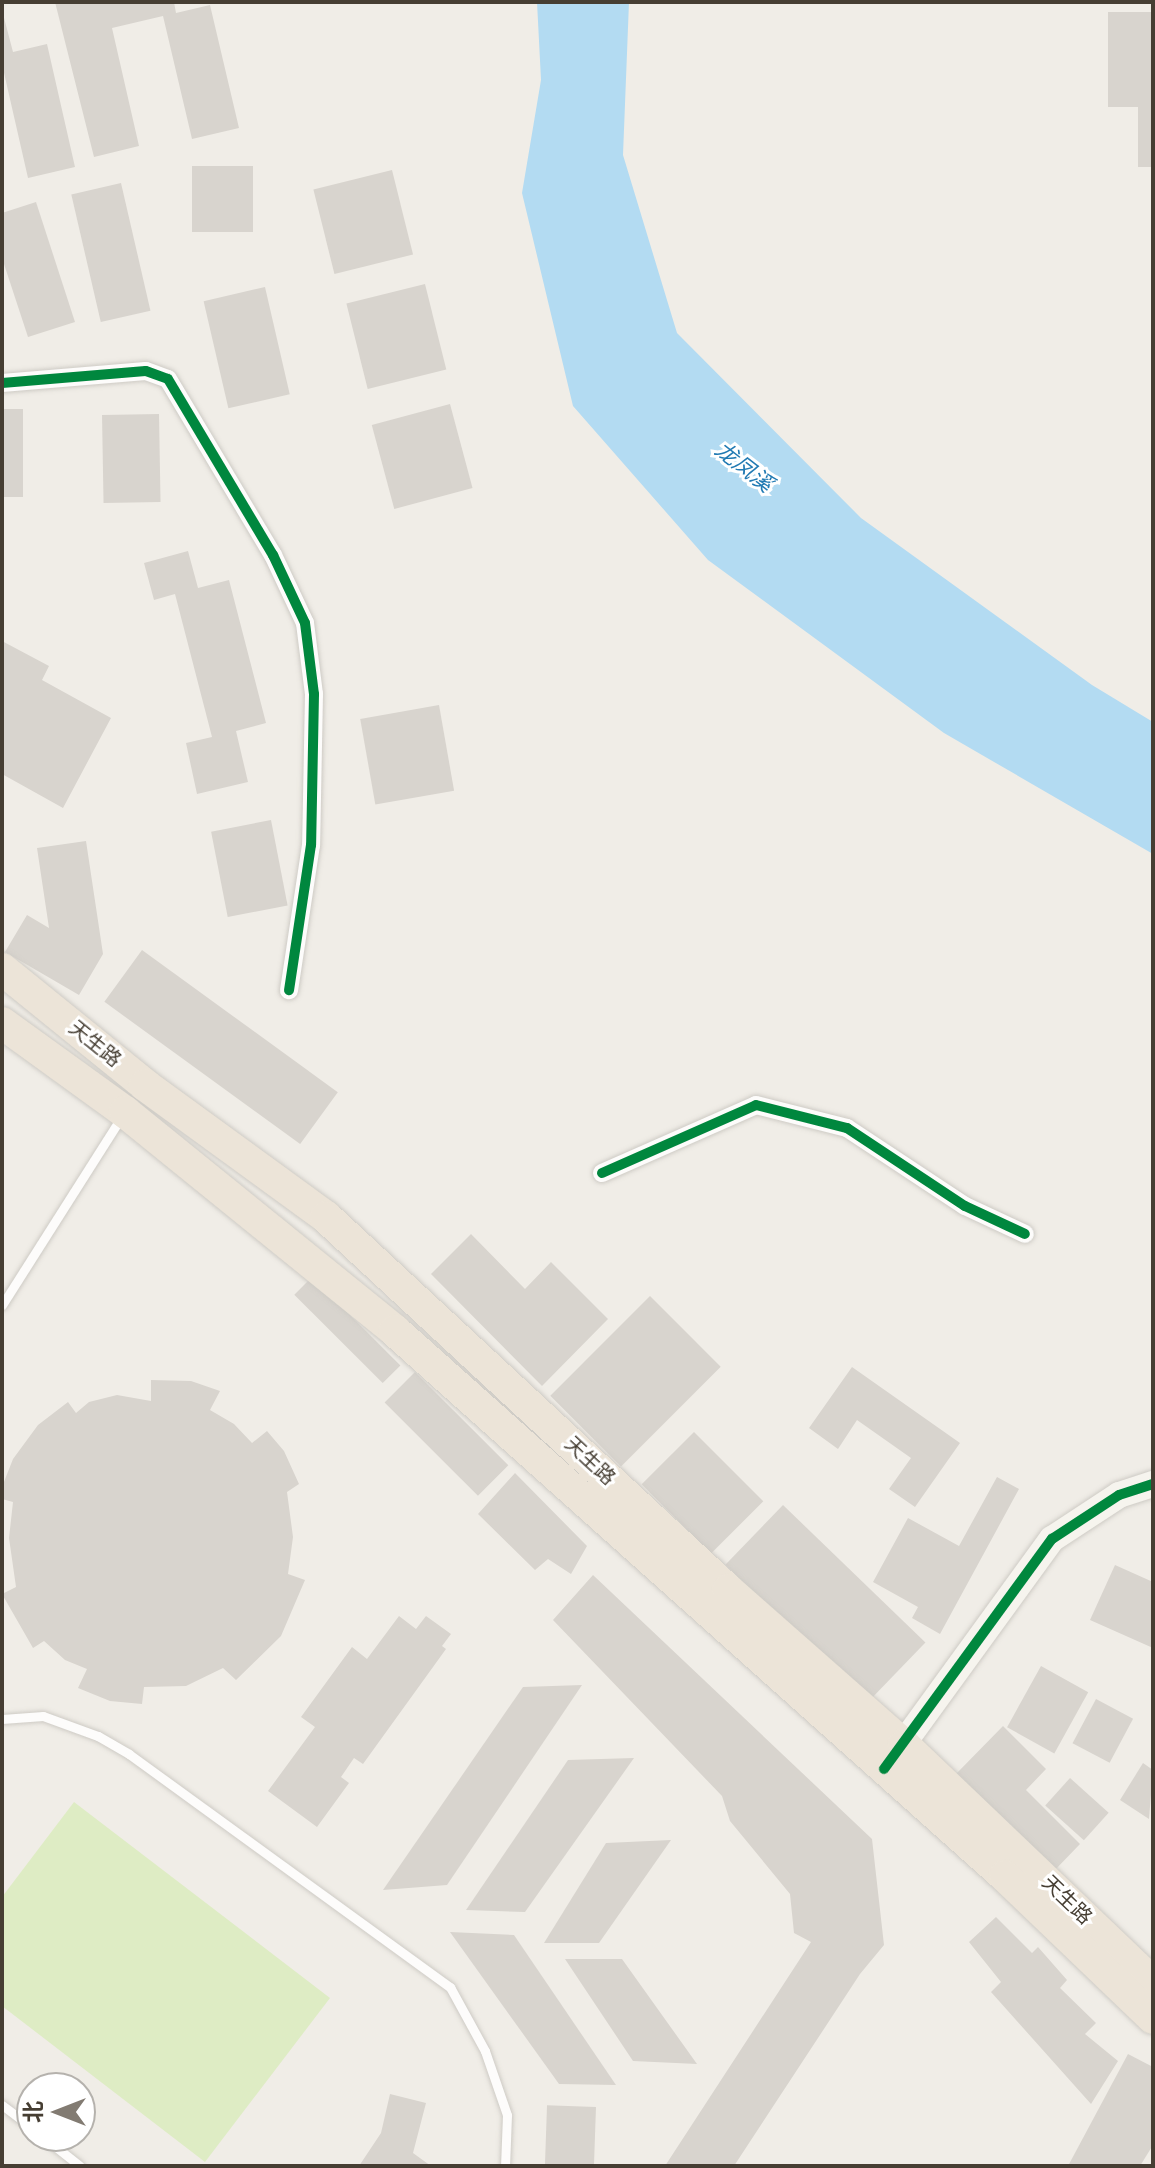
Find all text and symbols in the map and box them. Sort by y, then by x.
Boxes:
water label: 龙凤溪 [710,436,778,498]
street label: 天生路 [64,1016,126,1072]
street label: 天生路 [560,1432,620,1490]
street label: 天生路 [1037,1871,1097,1929]
north arrow [16,2072,96,2152]
text: 北 [18,2101,49,2123]

